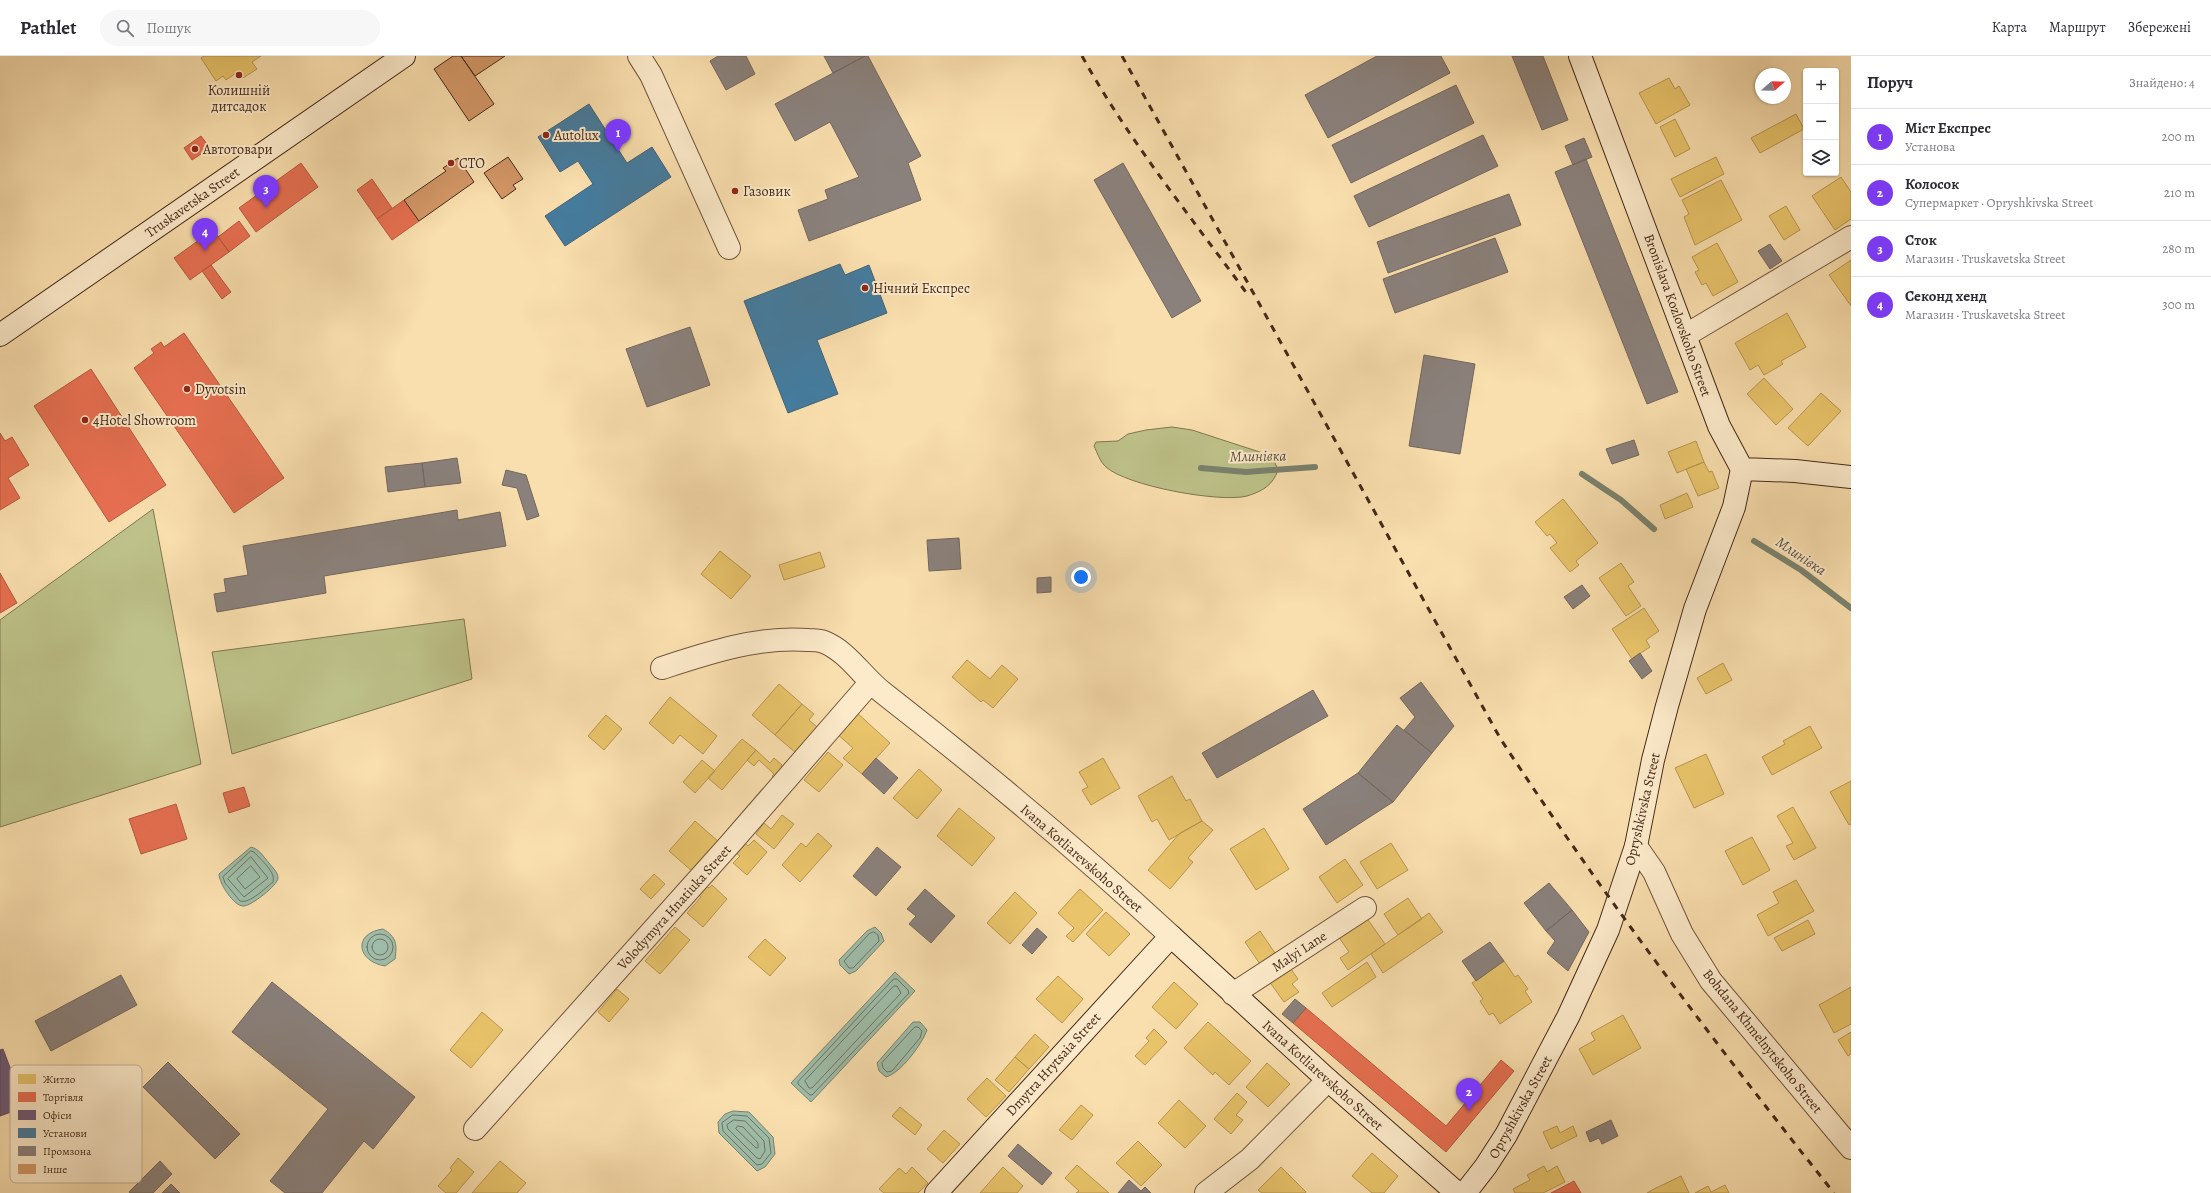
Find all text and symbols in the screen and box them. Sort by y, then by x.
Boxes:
search box [100,10,380,46]
text: Pathlet [20,15,76,41]
icon: search [114,17,136,39]
text: Пошук [146,18,191,38]
text: Карта [1992,18,2027,37]
text: Маршрут [2049,18,2106,37]
text: Збережені [2128,18,2191,37]
north arrow [1755,68,1791,104]
map controls [1803,68,1839,176]
button: + [1803,68,1839,104]
marker: Колишній дитсадок [234,70,244,80]
text: Поруч [1867,71,1913,94]
text: Знайдено: 4 [2129,74,2195,91]
place label: Колишній дитсадок [208,81,270,116]
button: − [1803,104,1839,140]
text: Міст Експрес [1905,118,1991,138]
pin: 1 [605,119,631,152]
place label: Autolux [553,126,599,145]
text: 1 [1878,128,1882,145]
text: 200 m [2162,128,2195,145]
marker: Autolux [541,130,551,140]
text: Установа [1905,138,1955,155]
place label: Автотовари [202,140,273,159]
button: layers [1803,140,1839,176]
marker: Автотовари [190,144,200,154]
place label: СТО [459,154,485,173]
marker: СТО [446,158,456,168]
street label: Truskavetska Street [141,162,244,242]
text: Колосок [1905,174,1959,194]
pin: 3 [253,175,279,208]
place label: Газовик [743,182,791,201]
text: 2 [1877,184,1883,201]
text: 210 m [2164,184,2195,201]
marker: Газовик [730,186,740,196]
text: Супермаркет · Opryshkivska Street [1905,194,2093,211]
pin: 4 [192,218,218,251]
text: Сток [1905,230,1937,250]
street label: Bronislava Kozlovskoho Street [1639,231,1716,399]
text: 3 [1877,240,1883,257]
text: 280 m [2162,240,2195,257]
text: Магазин · Truskavetska Street [1905,250,2065,267]
place label: Нічний Експрес [873,279,970,298]
marker: Нічний Експрес [860,283,870,293]
text: Секонд хенд [1905,286,1987,306]
text: 4 [1877,296,1883,313]
text: 300 m [2162,296,2195,313]
text: Магазин · Truskavetska Street [1905,306,2065,323]
place label: Dyvotsin [195,380,246,399]
marker: Dyvotsin [182,384,192,394]
place label: 4Hotel Showroom [93,411,196,430]
marker: 4Hotel Showroom [80,415,90,425]
water label: Млинівка [1229,446,1287,466]
water label: Млинівка [1772,532,1830,580]
your location [1071,567,1091,587]
street label: Opryshkivska Street [1620,751,1665,867]
street label: Ivana Kotliarevskoho Street [1016,800,1147,917]
street label: Volodymyra Hnatiuka Street [612,841,736,975]
street label: Malyi Lane [1268,927,1331,976]
street label: Bohdana Khmelnytskoho Street [1698,965,1827,1118]
street label: Dmytra Hrytsaia Street [1002,1008,1105,1120]
street label: Ivana Kotliarevskoho Street [1258,1016,1388,1135]
street label: Opryshkivska Street [1484,1052,1557,1162]
legend [10,1065,142,1183]
text: Житло [43,1072,76,1087]
pin: 2 [1456,1078,1482,1111]
text: Торгівля [43,1090,83,1105]
text: Офіси [43,1108,72,1123]
text: Установи [43,1126,87,1141]
text: Промзона [43,1144,92,1159]
text: Інше [43,1162,67,1177]

